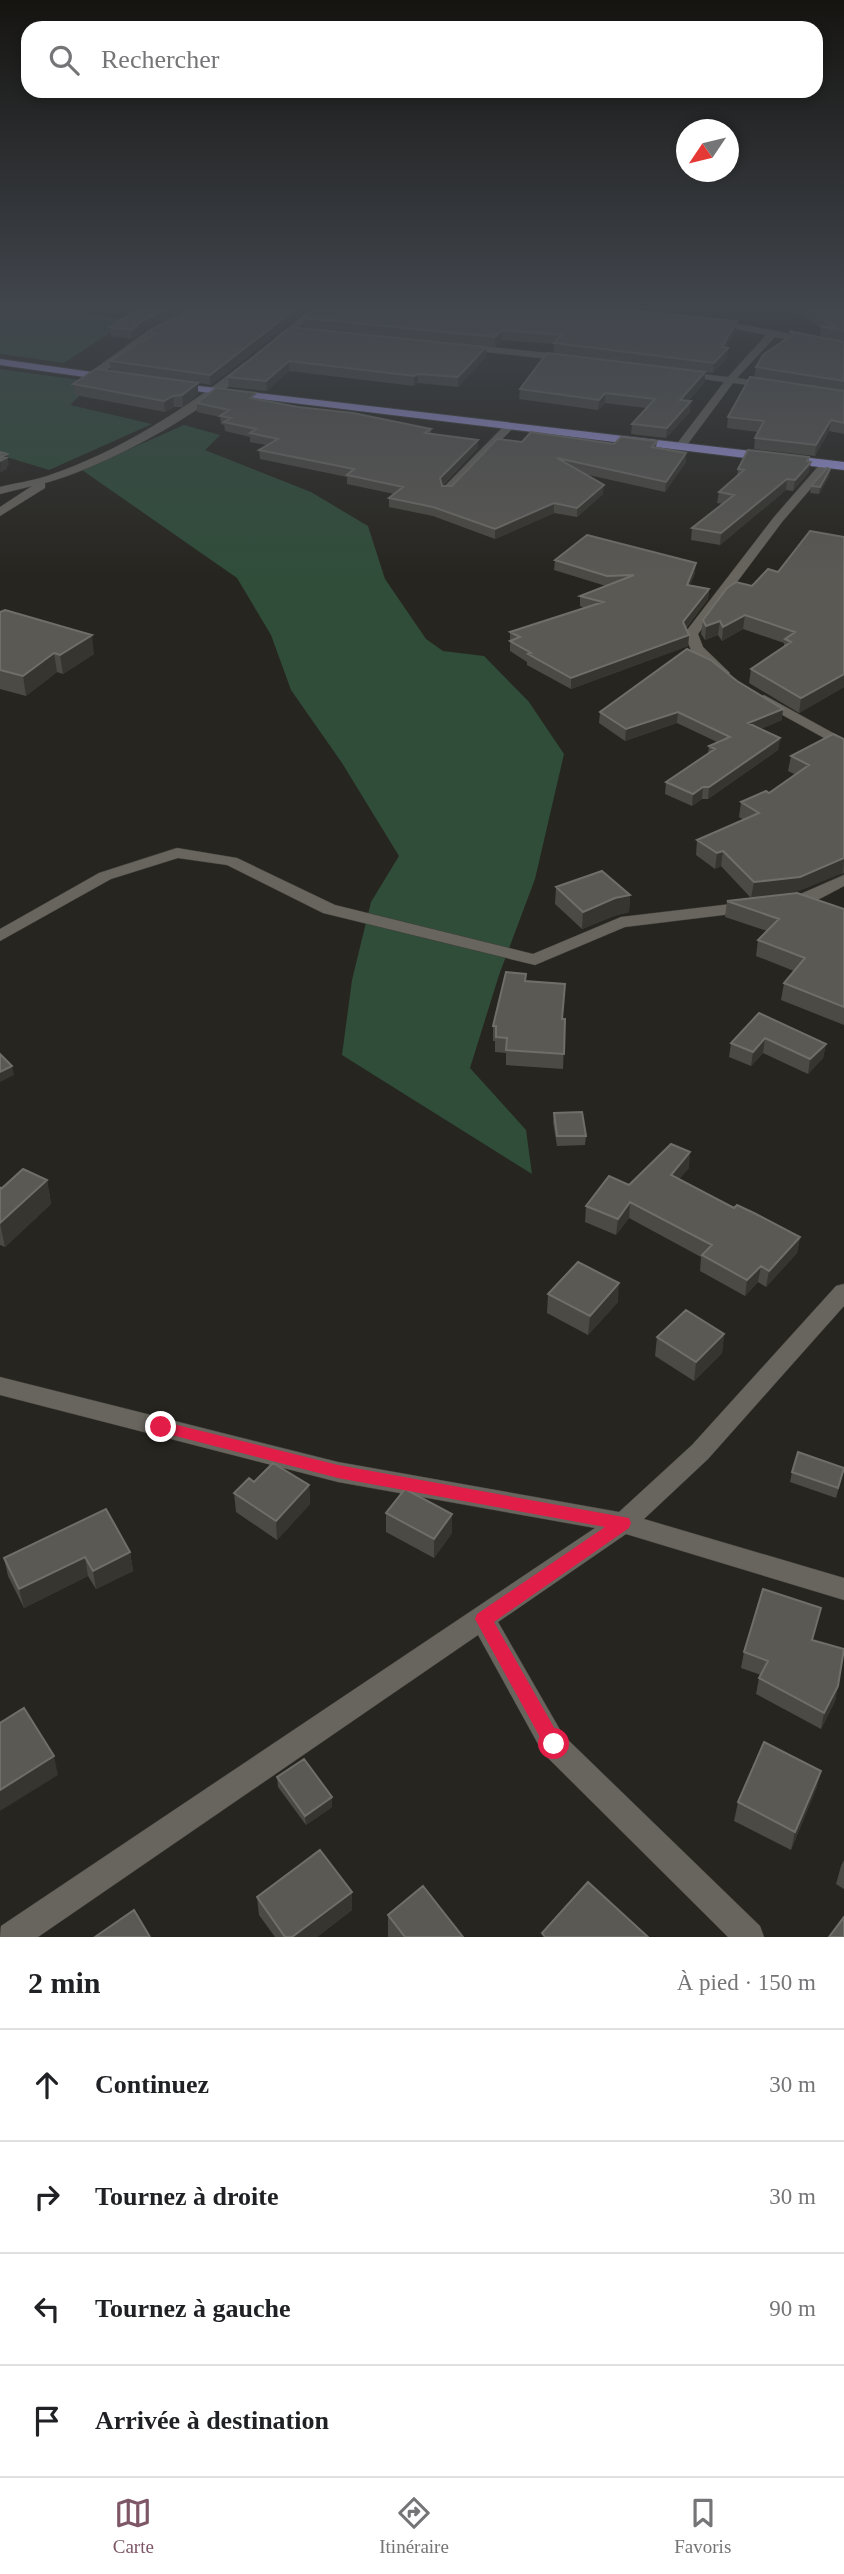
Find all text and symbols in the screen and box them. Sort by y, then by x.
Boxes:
search box [21,21,823,98]
icon: search [45,41,83,79]
text: Rechercher [101,45,219,74]
north arrow [676,119,739,182]
route end [145,1411,176,1442]
route start [538,1728,569,1759]
text: 2 min [28,1966,101,1999]
text: À pied · 150 m [677,1970,816,1995]
icon: ahead [28,2066,66,2104]
text: Continuez [95,2070,209,2099]
text: 30 m [769,2072,816,2097]
icon: right [28,2178,66,2216]
text: Tournez à droite [95,2182,278,2211]
text: 30 m [769,2184,816,2209]
icon: left [28,2290,66,2328]
text: Tournez à gauche [95,2294,291,2323]
text: 90 m [769,2296,816,2321]
icon: arrive [28,2402,66,2440]
text: Arrivée à destination [95,2406,329,2435]
tab: Carte [113,2494,154,2558]
tab: Itinéraire [379,2494,449,2558]
tab: Favoris [674,2494,731,2558]

